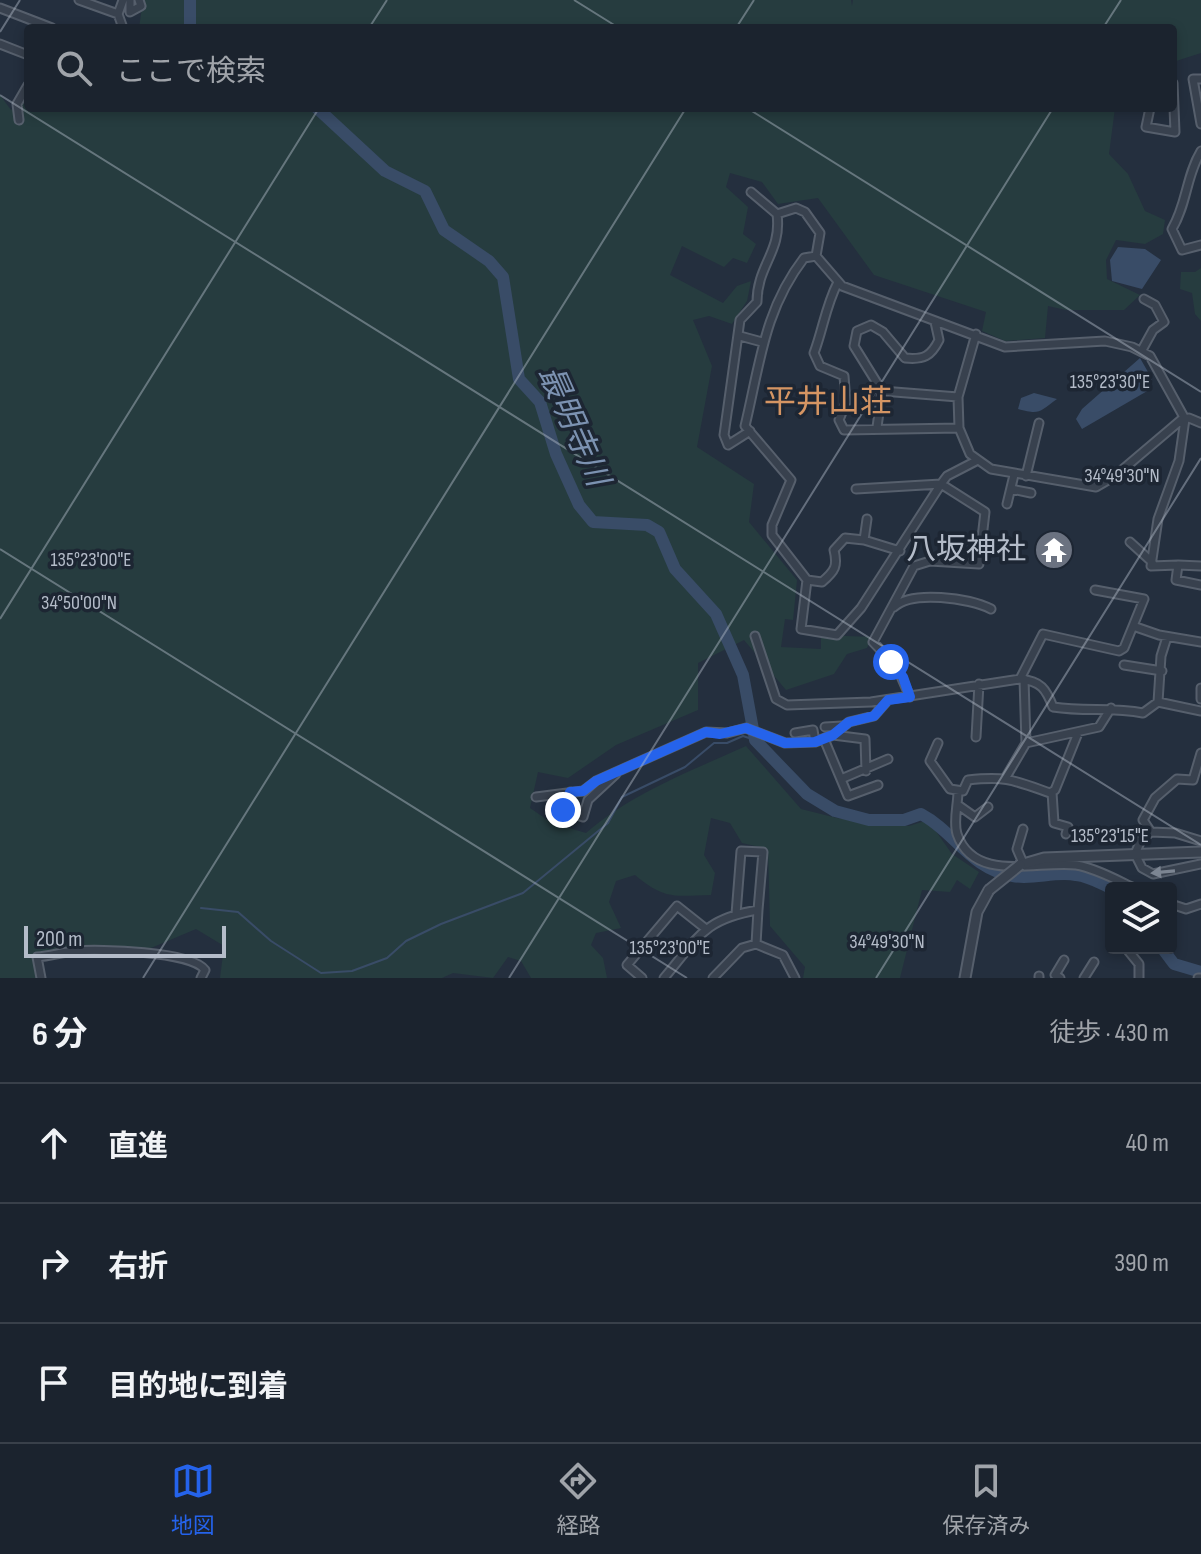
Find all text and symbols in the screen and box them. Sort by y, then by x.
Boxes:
search box [24,24,1177,112]
icon: search [52,46,96,90]
text: ここで検索 [116,54,266,90]
water label: 最明寺川 [529,360,618,495]
text: 135°23'30"E [1070,370,1150,394]
district label: 平井山荘 [764,383,892,422]
text: 34°49'30"N [1084,464,1160,488]
temple icon: 八坂神社 [1033,529,1075,571]
place label: 八坂神社 [906,532,1026,568]
text: 135°23'00"E [51,548,131,572]
text: 34°50'00"N [41,591,117,615]
route start [873,644,909,680]
route end [545,792,581,828]
text: 135°23'15"E [1071,824,1149,848]
one-way arrow [1151,866,1176,879]
map controls [1105,882,1177,954]
button: layers [1105,882,1177,954]
scale bar [24,922,226,958]
text: 200 m [36,926,82,953]
text: 34°49'30"N [849,930,925,954]
text: 135°23'00"E [630,936,710,960]
text: 6 分 [32,1014,87,1055]
text: 徒歩 · 430 m [1049,1018,1169,1049]
icon: ahead [32,1121,76,1165]
text: 40 m [1126,1128,1169,1159]
text: 直進 [108,1129,168,1165]
icon: right [32,1241,76,1285]
text: 390 m [1114,1248,1169,1279]
text: 右折 [108,1249,168,1285]
icon: arrive [32,1361,76,1405]
text: 目的地に到着 [108,1369,288,1405]
tab: 地図 [171,1459,215,1540]
tab: 経路 [556,1459,600,1540]
tab: 保存済み [942,1459,1030,1540]

